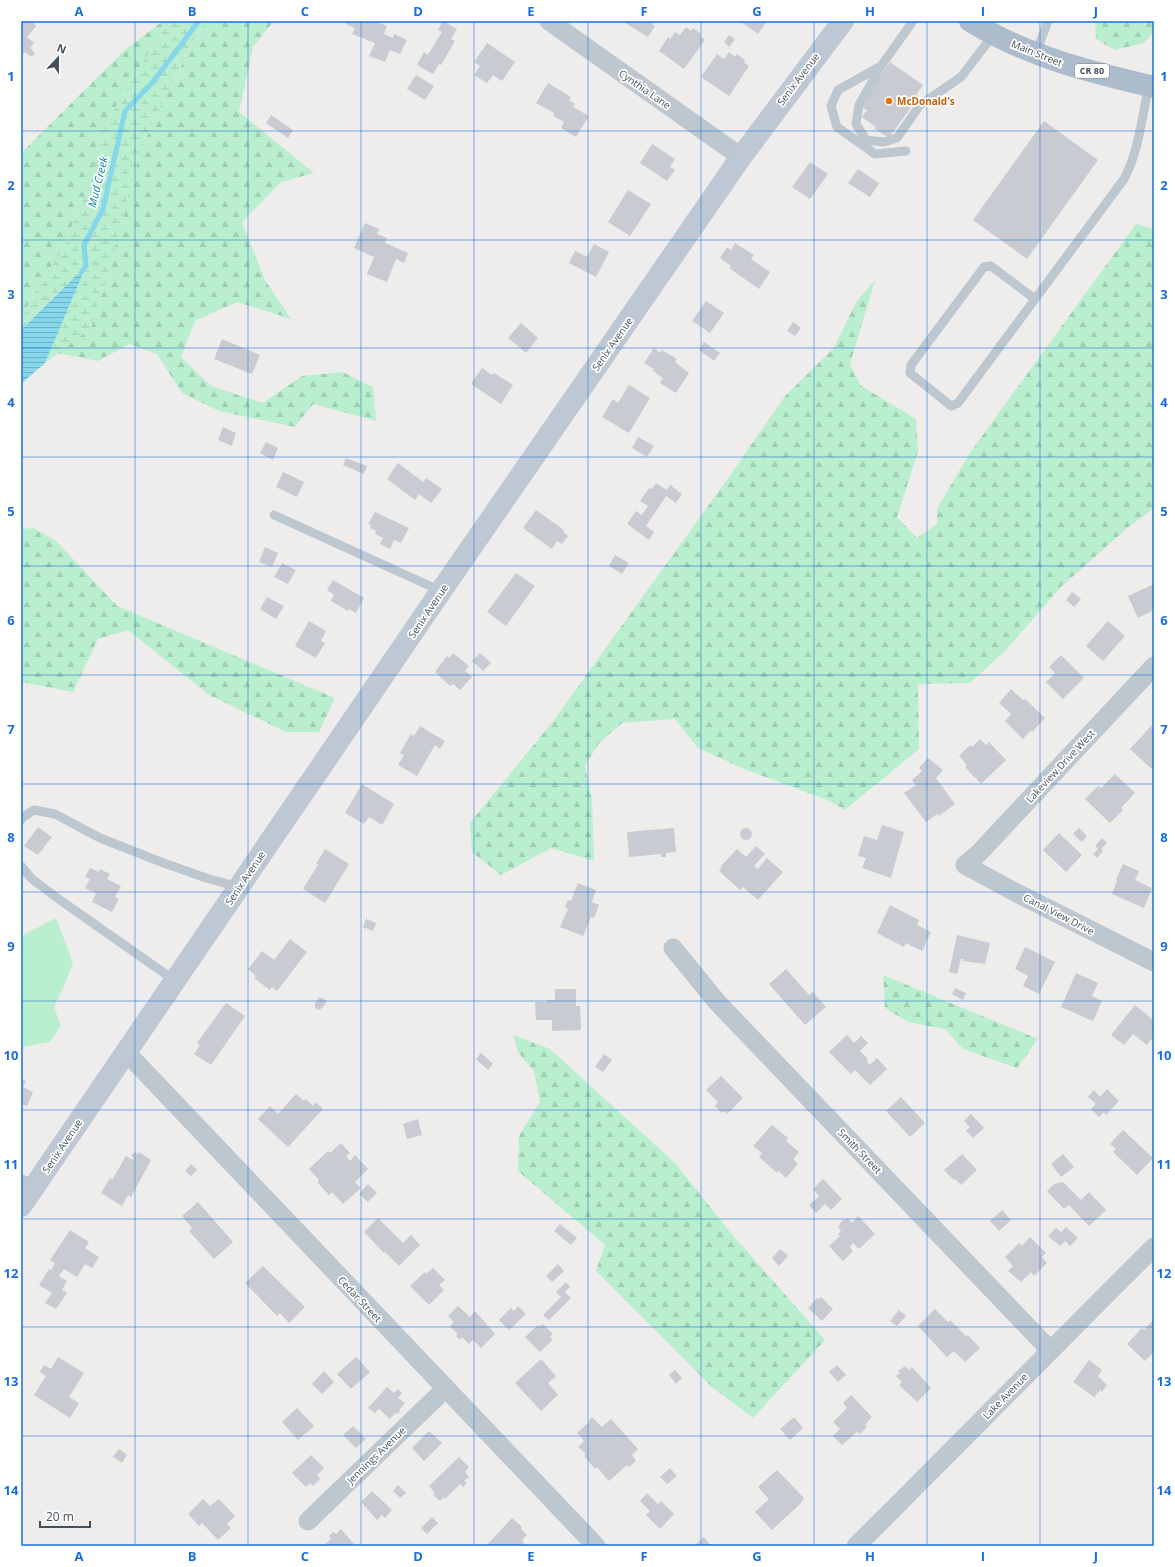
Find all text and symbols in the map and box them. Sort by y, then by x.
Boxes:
text: A [75,2,84,20]
text: B [188,2,197,20]
text: C [301,2,309,20]
text: D [413,2,423,20]
text: E [527,2,535,20]
text: F [640,2,648,20]
text: G [752,2,762,20]
text: H [865,2,875,20]
text: I [981,2,985,20]
text: J [1093,2,1098,20]
street label: Main Street [1009,36,1065,70]
north arrow [38,38,78,78]
text: N [55,40,69,57]
street label: Senix Avenue [774,50,823,108]
road number: CR 80 [1075,64,1109,78]
street label: Cynthia Lane [616,66,674,112]
text: 1 [7,67,15,85]
text: 1 [1160,67,1168,85]
place label: McDonald's [897,94,955,108]
marker: McDonald's [884,96,894,106]
water label: Mud Creek [84,154,111,209]
text: 2 [7,176,15,194]
text: 2 [1160,176,1168,194]
text: 3 [7,285,15,303]
text: 3 [1160,285,1168,303]
street label: Senix Avenue [588,314,636,374]
text: 4 [7,393,15,411]
text: 4 [1160,393,1168,411]
text: 5 [7,502,15,520]
text: 5 [1160,502,1168,520]
street label: Senix Avenue [405,581,451,641]
text: 6 [7,611,15,629]
text: 6 [1160,611,1168,629]
text: 7 [7,720,15,738]
text: 7 [1160,720,1168,738]
street label: Lakeview Drive West [1022,726,1098,806]
text: 8 [7,828,15,846]
text: 8 [1160,828,1168,846]
street label: Senix Avenue [222,848,268,908]
street label: Canal View Drive [1021,890,1097,938]
text: 9 [7,937,15,955]
text: 9 [1160,937,1168,955]
text: 10 [4,1046,18,1064]
text: 10 [1157,1046,1171,1064]
street label: Senix Avenue [39,1116,85,1176]
street label: Smith Street [835,1125,885,1177]
text: 11 [4,1155,18,1173]
text: 11 [1157,1155,1171,1173]
text: 12 [4,1264,19,1282]
text: 12 [1157,1264,1172,1282]
street label: Cedar Street [335,1273,385,1325]
street label: Lake Avenue [979,1370,1031,1422]
text: 13 [4,1372,18,1390]
text: 13 [1157,1372,1171,1390]
street label: Jennings Avenue [343,1423,409,1487]
text: 14 [4,1481,19,1499]
text: 14 [1157,1481,1172,1499]
scale bar [40,1503,90,1529]
text: 20 m [46,1508,74,1525]
text: A [75,1547,84,1565]
text: B [188,1547,197,1565]
text: C [301,1547,309,1565]
text: D [413,1547,423,1565]
text: E [527,1547,535,1565]
text: F [640,1547,648,1565]
text: G [752,1547,762,1565]
text: H [865,1547,875,1565]
text: I [981,1547,985,1565]
text: J [1093,1547,1098,1565]

